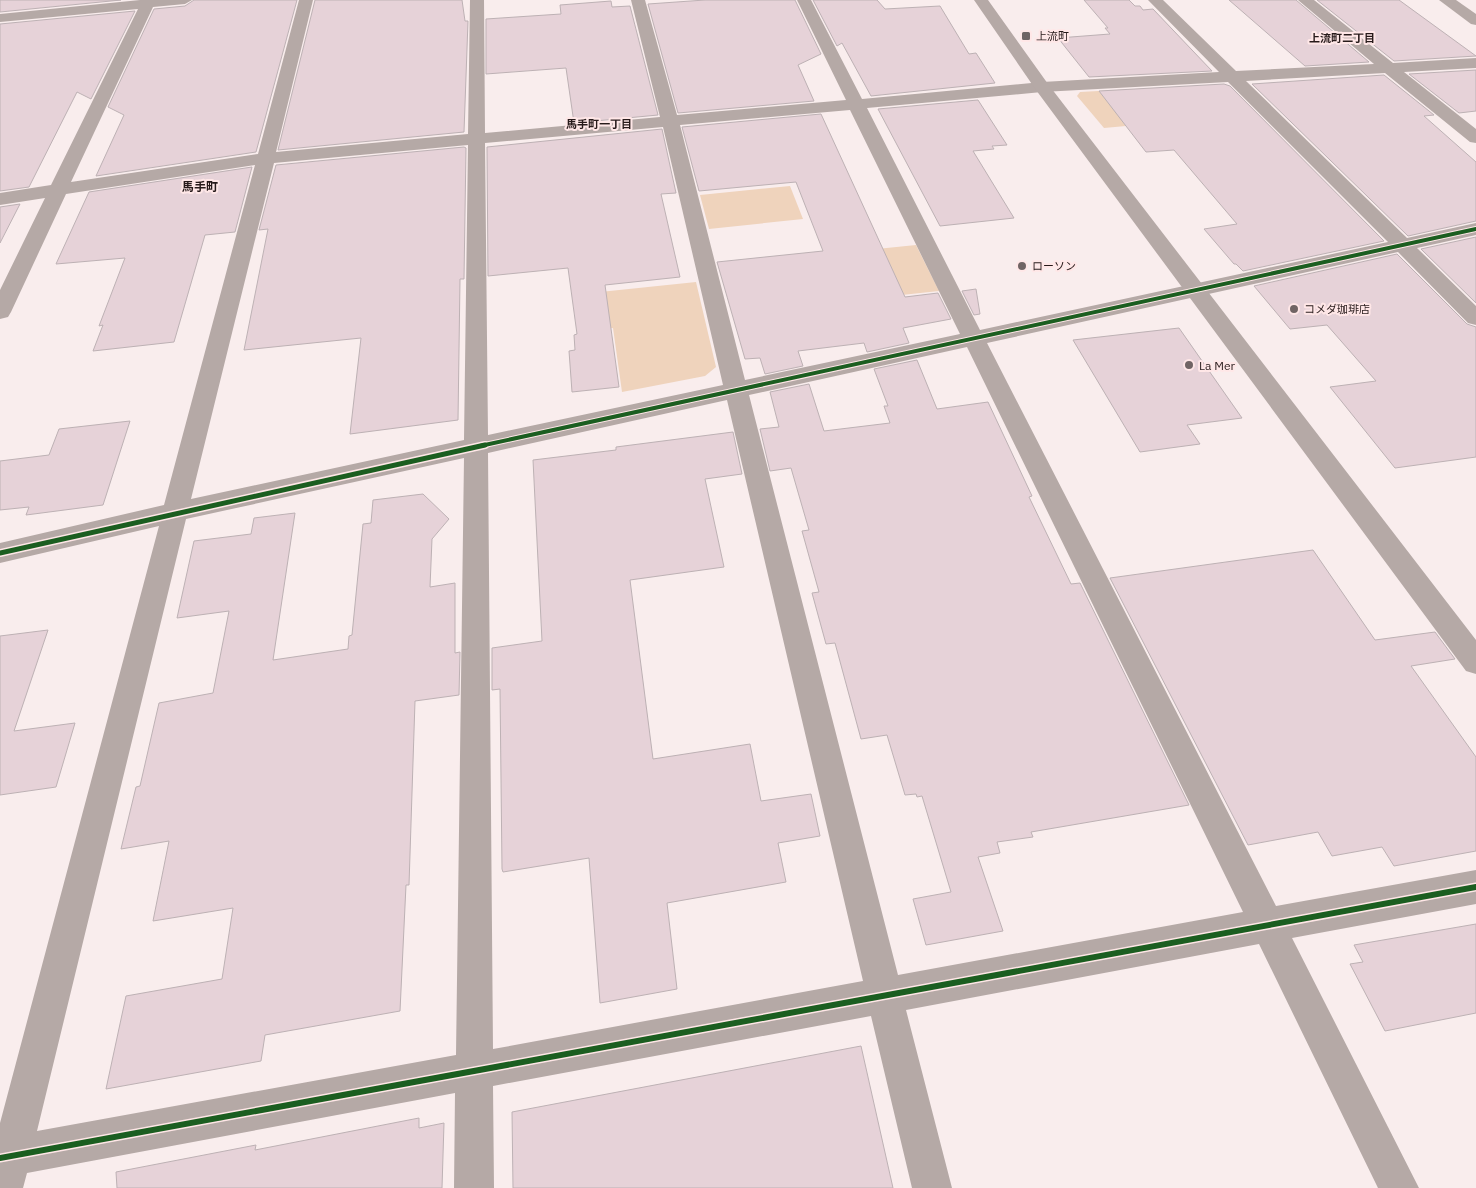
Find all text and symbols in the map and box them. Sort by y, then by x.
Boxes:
place label: 上流町 [1036,29,1069,43]
marker: 上流町 [1020,30,1032,42]
district label: 上流町二丁目 [1309,31,1375,45]
district label: 馬手町一丁目 [566,117,632,131]
district label: 馬手町 [182,179,218,194]
place label: ローソン [1032,259,1076,273]
marker: ローソン [1016,260,1028,272]
place label: コメダ珈琲店 [1304,302,1370,316]
marker: コメダ珈琲店 [1288,303,1300,315]
place label: La Mer [1199,358,1236,373]
marker: La Mer [1183,359,1195,371]

